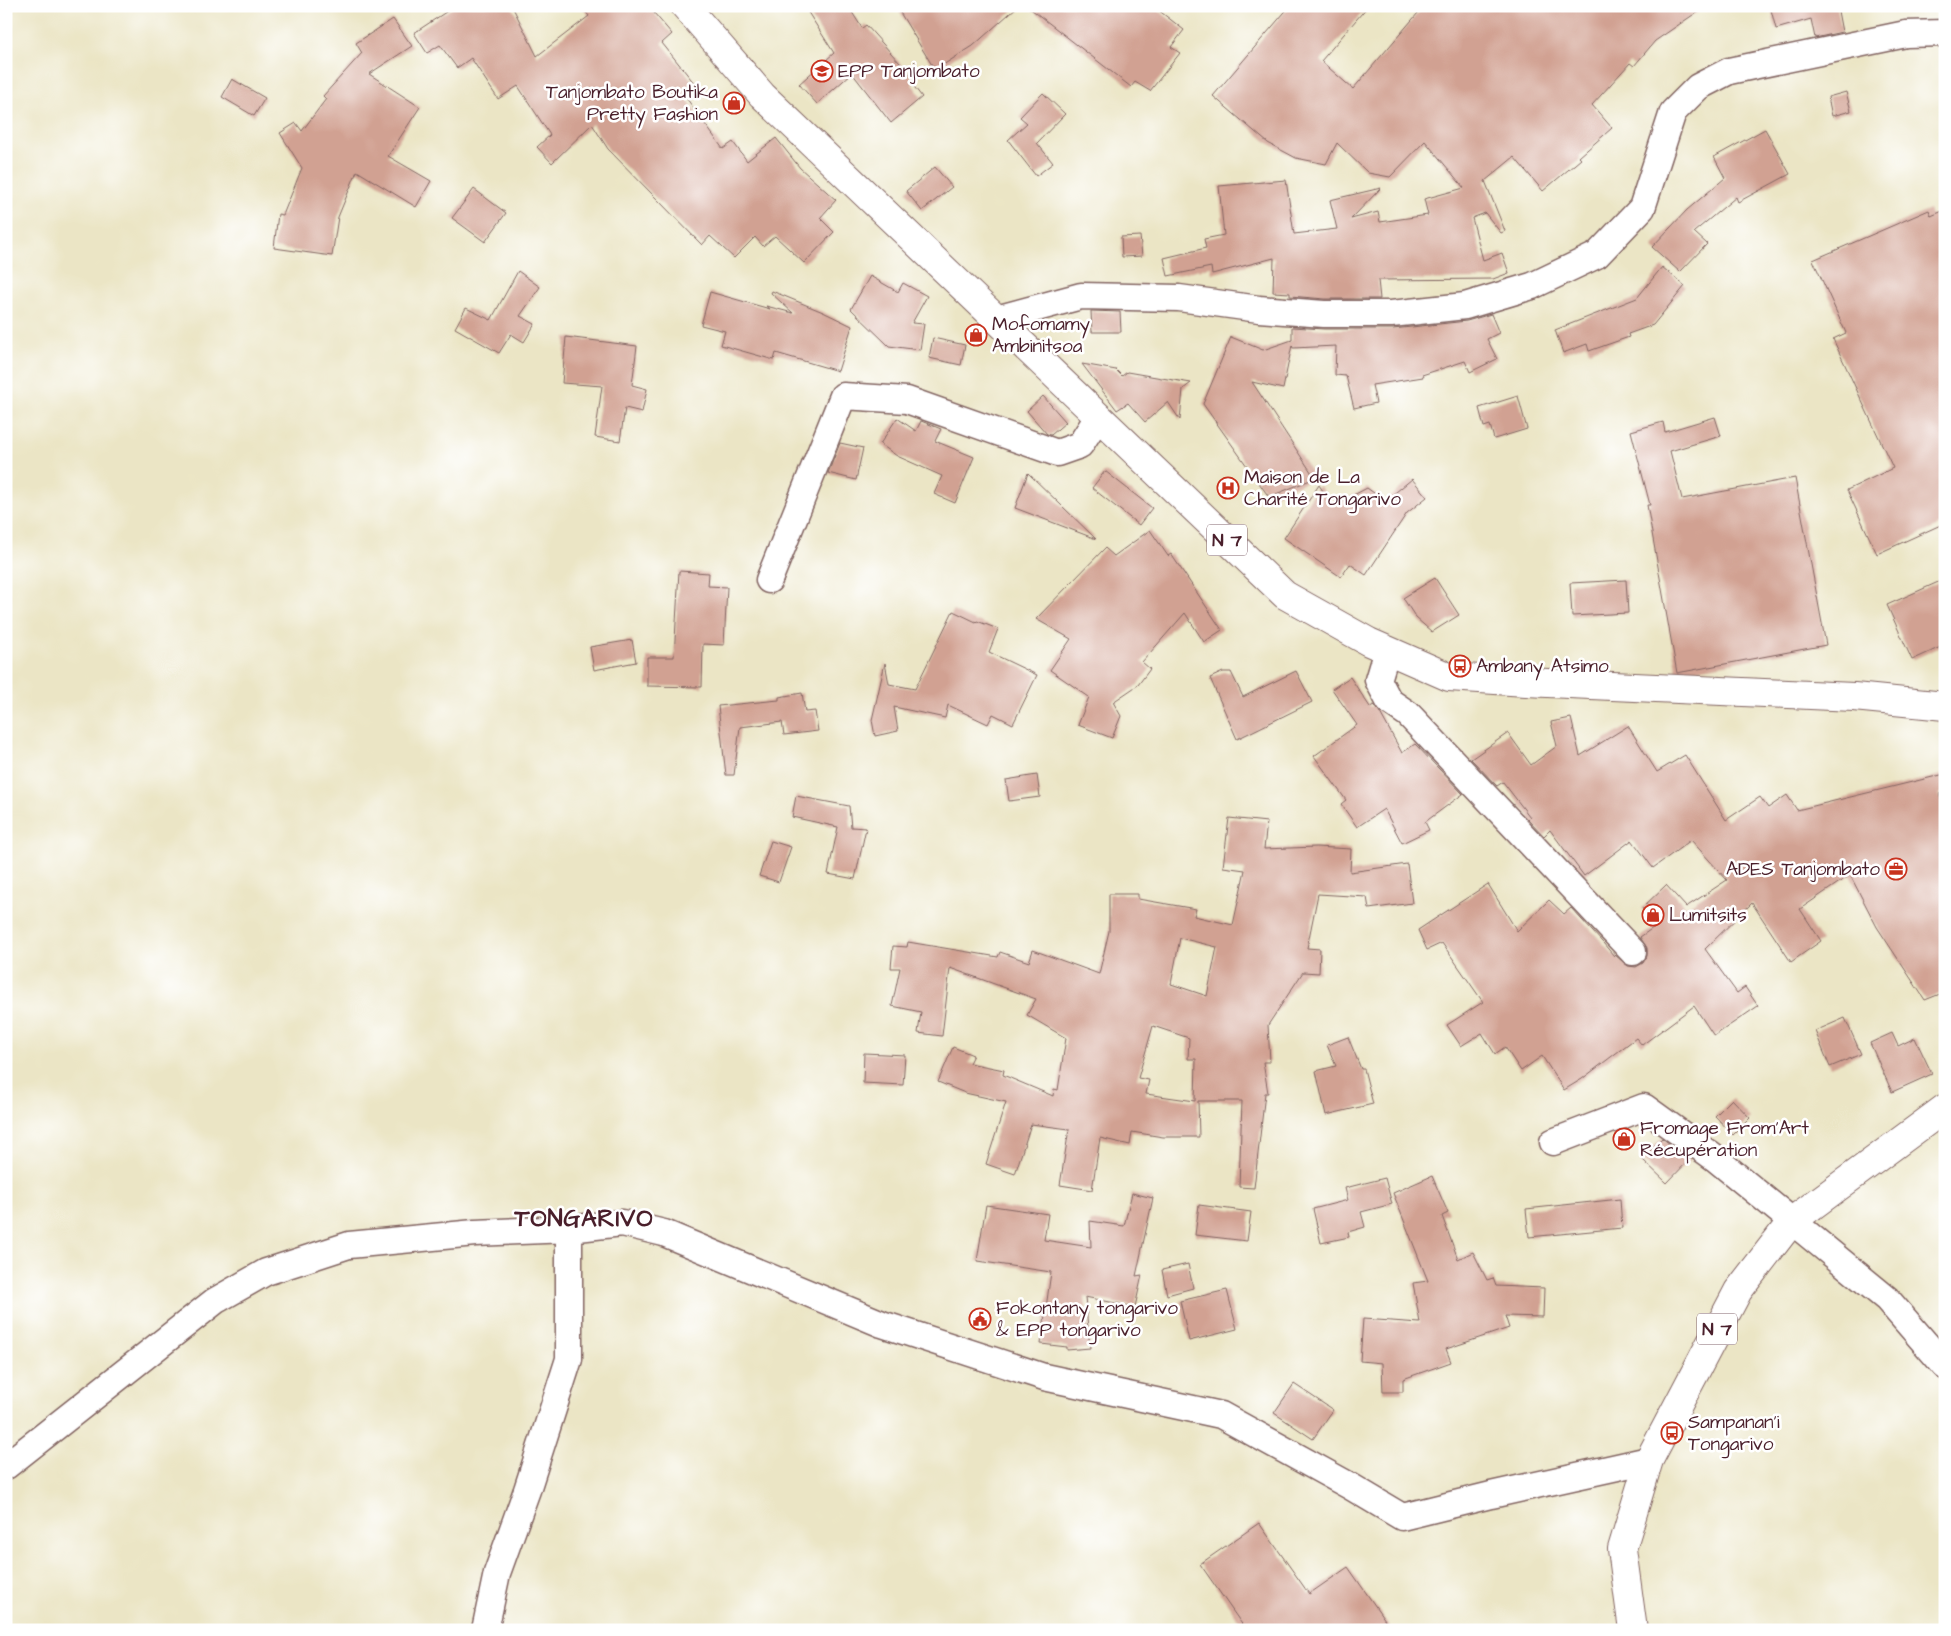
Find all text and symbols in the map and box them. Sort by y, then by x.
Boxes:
place label: EPP Tanjombato [838,58,980,85]
school or university icon: EPP Tanjombato [810,59,834,83]
place label: Tanjombato Boutika Pretty Fashion [546,79,718,129]
shop icon: Tanjombato Boutika Pretty Fashion [722,91,746,115]
place label: Mofomamy Ambinitsoa [992,311,1091,360]
shop icon: Mofomamy Ambinitsoa [964,323,988,347]
place label: Maison de La Charité Tongarivo [1244,464,1401,514]
hospital icon: Maison de La Charité Tongarivo [1216,476,1240,500]
road number: N 7 [1207,524,1247,556]
place label: Ambany Atsimo [1476,653,1609,681]
bus stop icon: Ambany Atsimo [1448,654,1472,678]
place label: ADES Tanjombato [1726,856,1880,883]
office icon: ADES Tanjombato [1884,857,1908,881]
place label: Lumitsits [1669,902,1747,929]
shop icon: Lumitsits [1641,903,1665,927]
place label: Fromage From'Art Récupération [1640,1115,1809,1164]
shop icon: Fromage From'Art Récupération [1612,1127,1636,1151]
district label: TONGARIVO [514,1202,653,1236]
place label: Fokontany tongarivo & EPP tongarivo [996,1295,1178,1345]
public building icon: Fokontany tongarivo & EPP tongarivo [968,1307,992,1331]
road number: N 7 [1697,1314,1737,1345]
place label: Sampanan'i Tongarivo [1688,1409,1780,1459]
bus stop icon: Sampanan'i Tongarivo [1660,1421,1684,1445]

